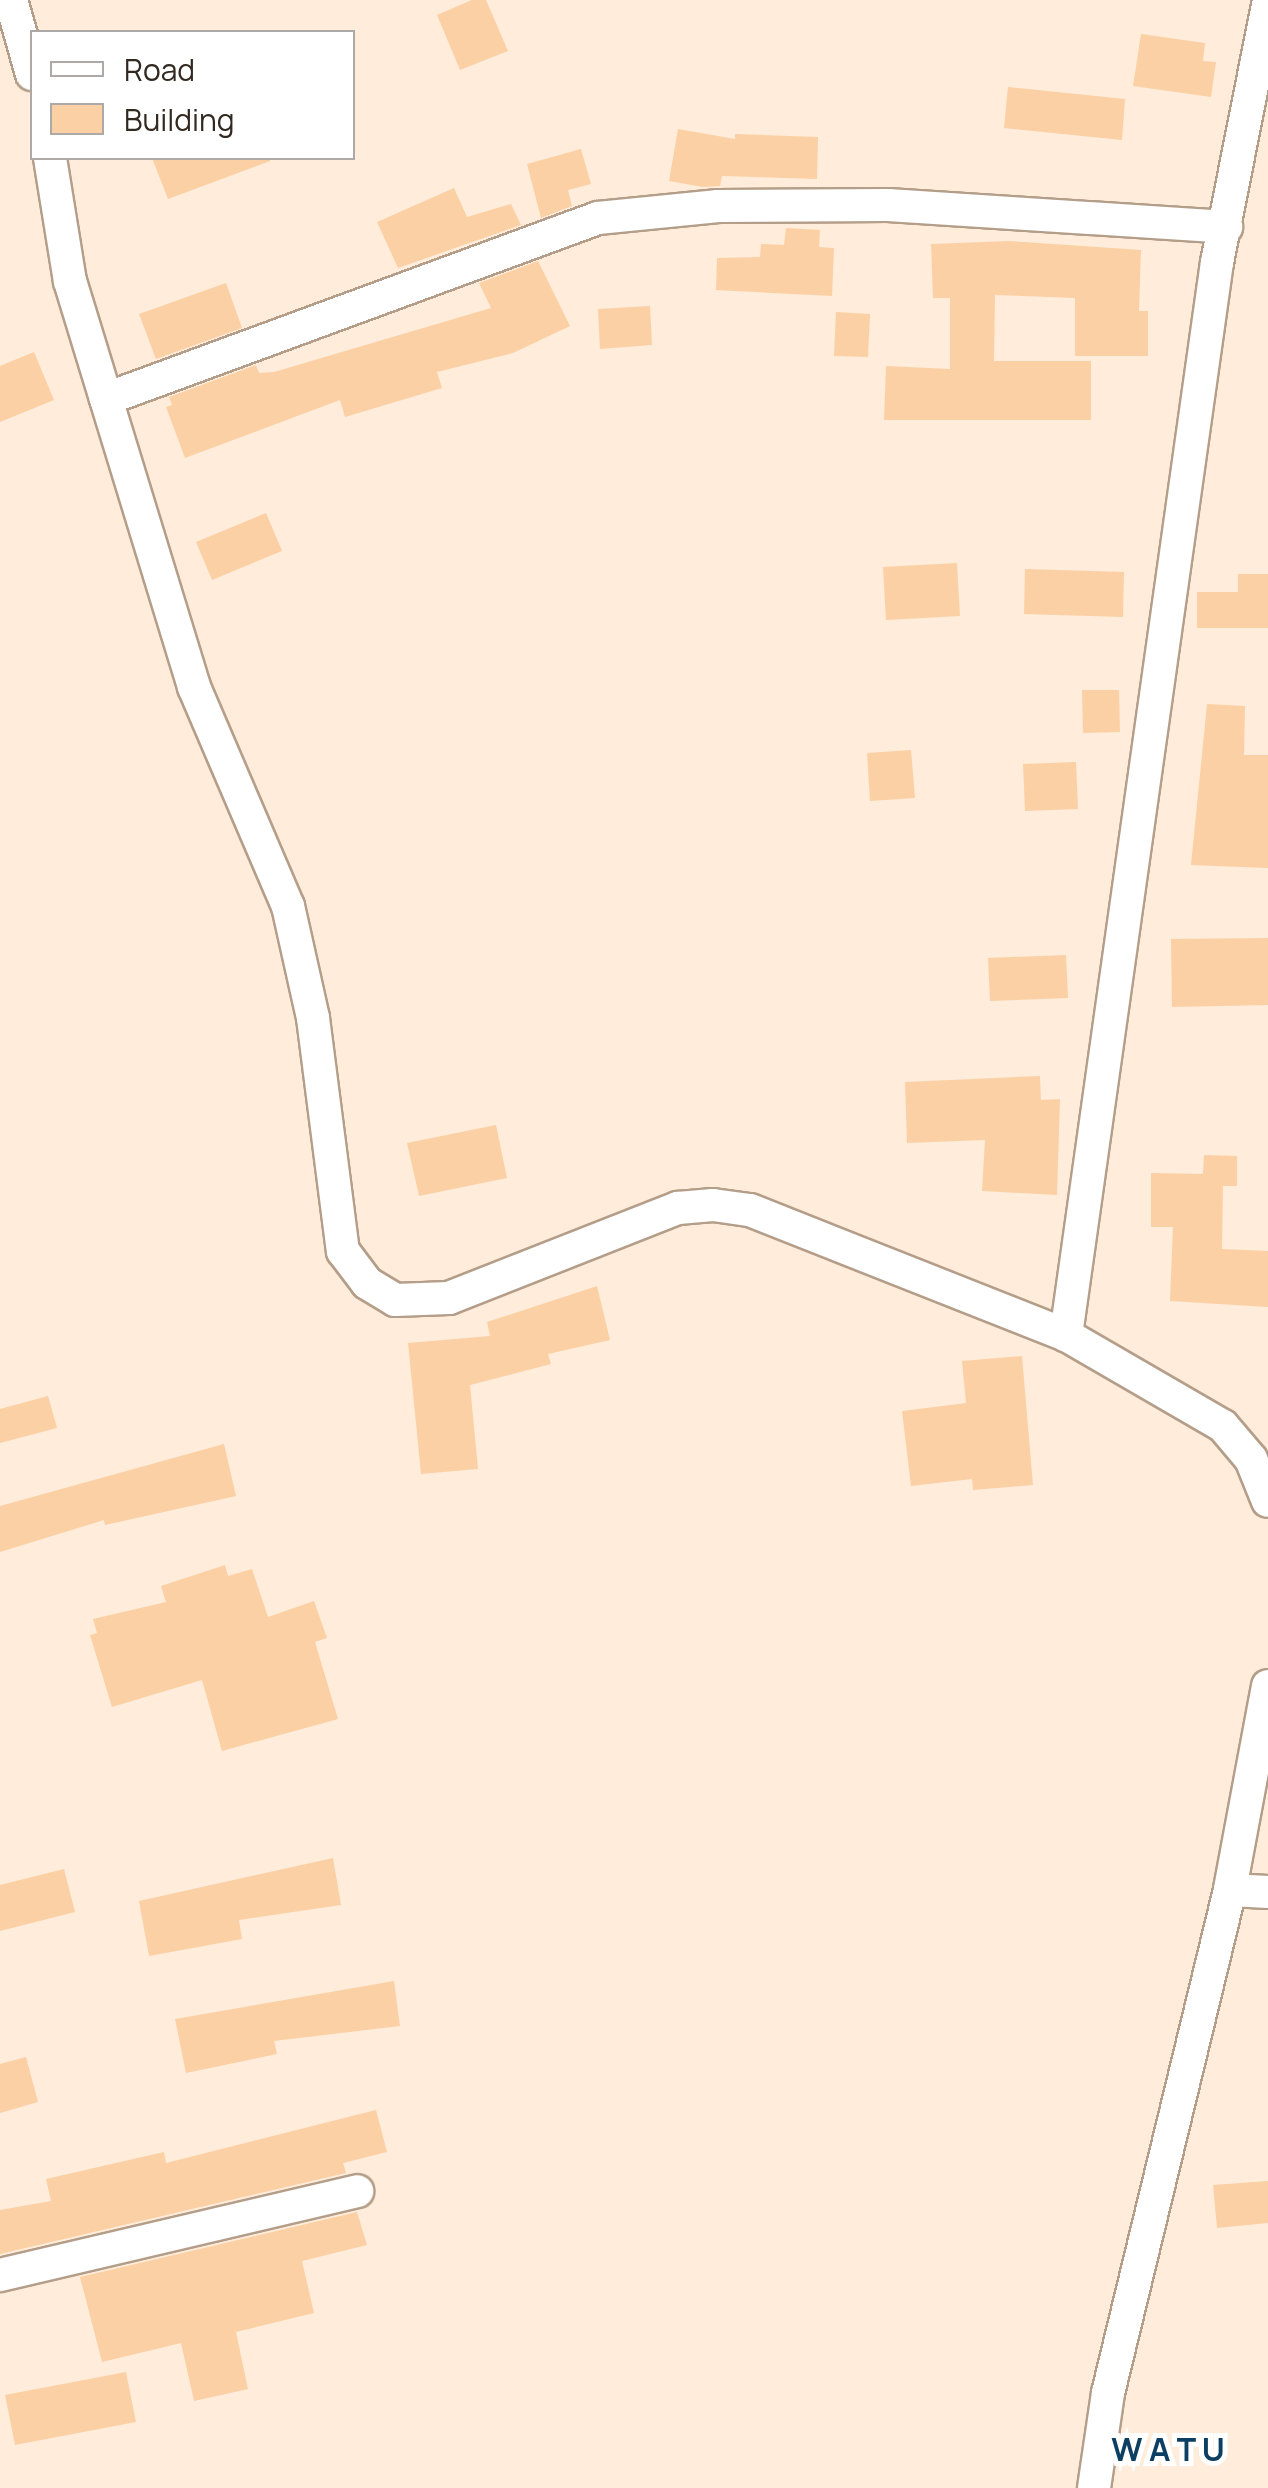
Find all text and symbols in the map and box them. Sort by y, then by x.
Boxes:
legend [30,30,355,160]
text: Road [124,49,195,90]
text: Building [124,99,235,140]
district label: W A T U [1111,2430,1225,2468]

